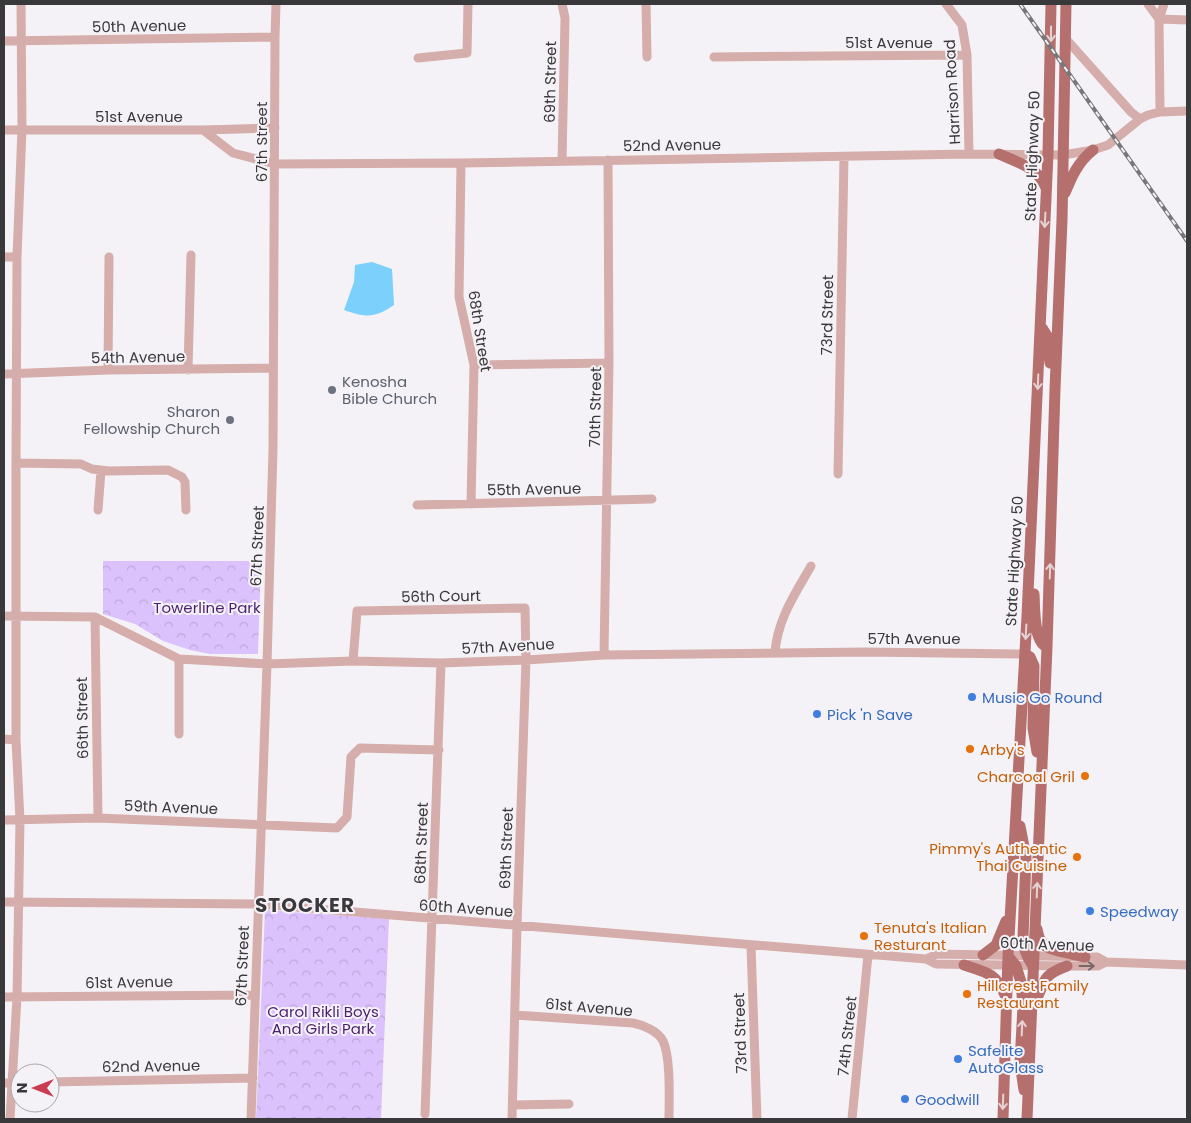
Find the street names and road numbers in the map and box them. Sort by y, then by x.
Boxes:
street label: 50th Avenue [92,15,186,37]
street label: 51st Avenue [845,32,933,53]
street label: Harrison Road [939,39,965,145]
street label: 69th Street [539,41,561,123]
street label: State Highway 50 [1019,90,1045,222]
street label: 67th Street [251,102,272,182]
street label: 51st Avenue [95,106,183,127]
street label: 52nd Avenue [623,134,721,156]
street label: 73rd Street [816,274,838,356]
street label: 68th Street [463,289,497,373]
street label: 54th Avenue [91,346,185,368]
street label: 70th Street [584,367,606,447]
street label: 55th Avenue [487,478,581,500]
street label: State Highway 50 [1000,495,1028,627]
street label: 67th Street [245,505,269,587]
street label: 56th Court [401,585,481,607]
street label: 57th Avenue [867,628,961,649]
street label: 57th Avenue [461,633,555,659]
street label: 66th Street [71,677,93,759]
street label: 59th Avenue [124,795,218,819]
street label: 68th Street [409,802,433,884]
street label: 69th Street [494,807,518,889]
street label: 60th Avenue [418,894,514,922]
street label: 67th Street [230,925,254,1007]
street label: 60th Avenue [999,932,1095,956]
street label: 61st Avenue [85,971,173,993]
street label: 73rd Street [728,992,752,1074]
street label: 61st Avenue [544,993,634,1021]
street label: 74th Street [832,995,862,1077]
street label: 62nd Avenue [102,1055,200,1077]

